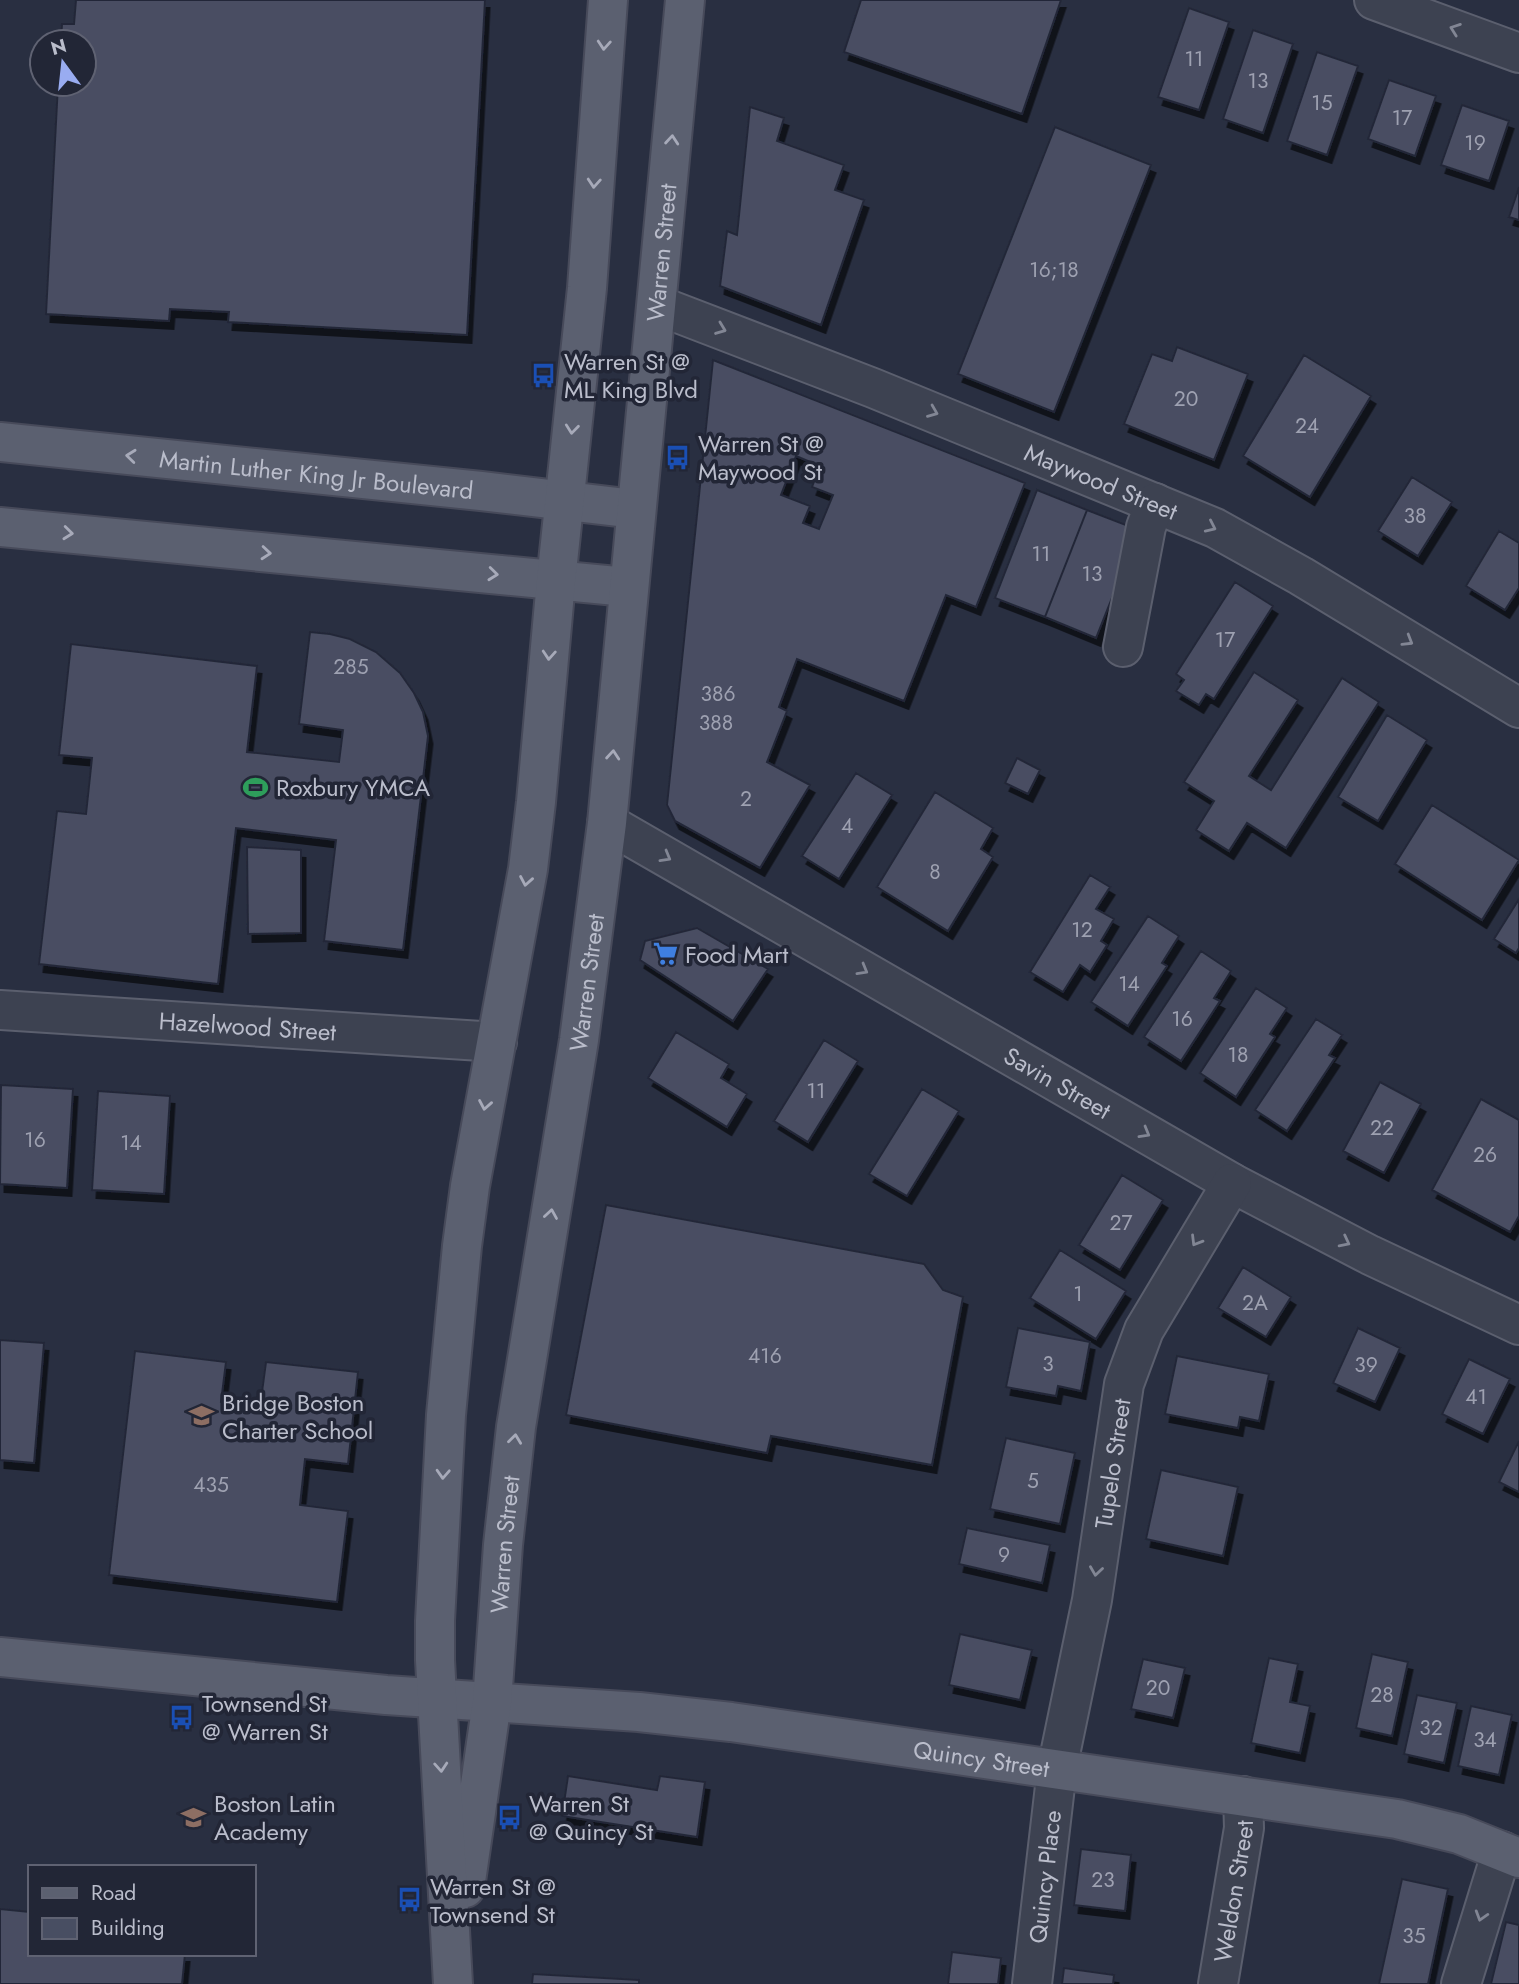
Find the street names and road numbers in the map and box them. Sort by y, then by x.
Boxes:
street label: Warren Street [637,182,685,323]
street label: Maywood Street [1019,434,1183,529]
street label: Martin Luther King Jr Boulevard [158,441,475,508]
street label: Warren Street [560,911,613,1054]
street label: Hazelwood Street [158,1003,338,1049]
street label: Savin Street [998,1038,1118,1127]
street label: Tupelo Street [1085,1396,1139,1531]
street label: Warren Street [481,1473,528,1615]
street label: Quincy Street [911,1731,1052,1786]
street label: Quincy Place [1019,1808,1070,1945]
street label: Weldon Street [1204,1820,1262,1965]

